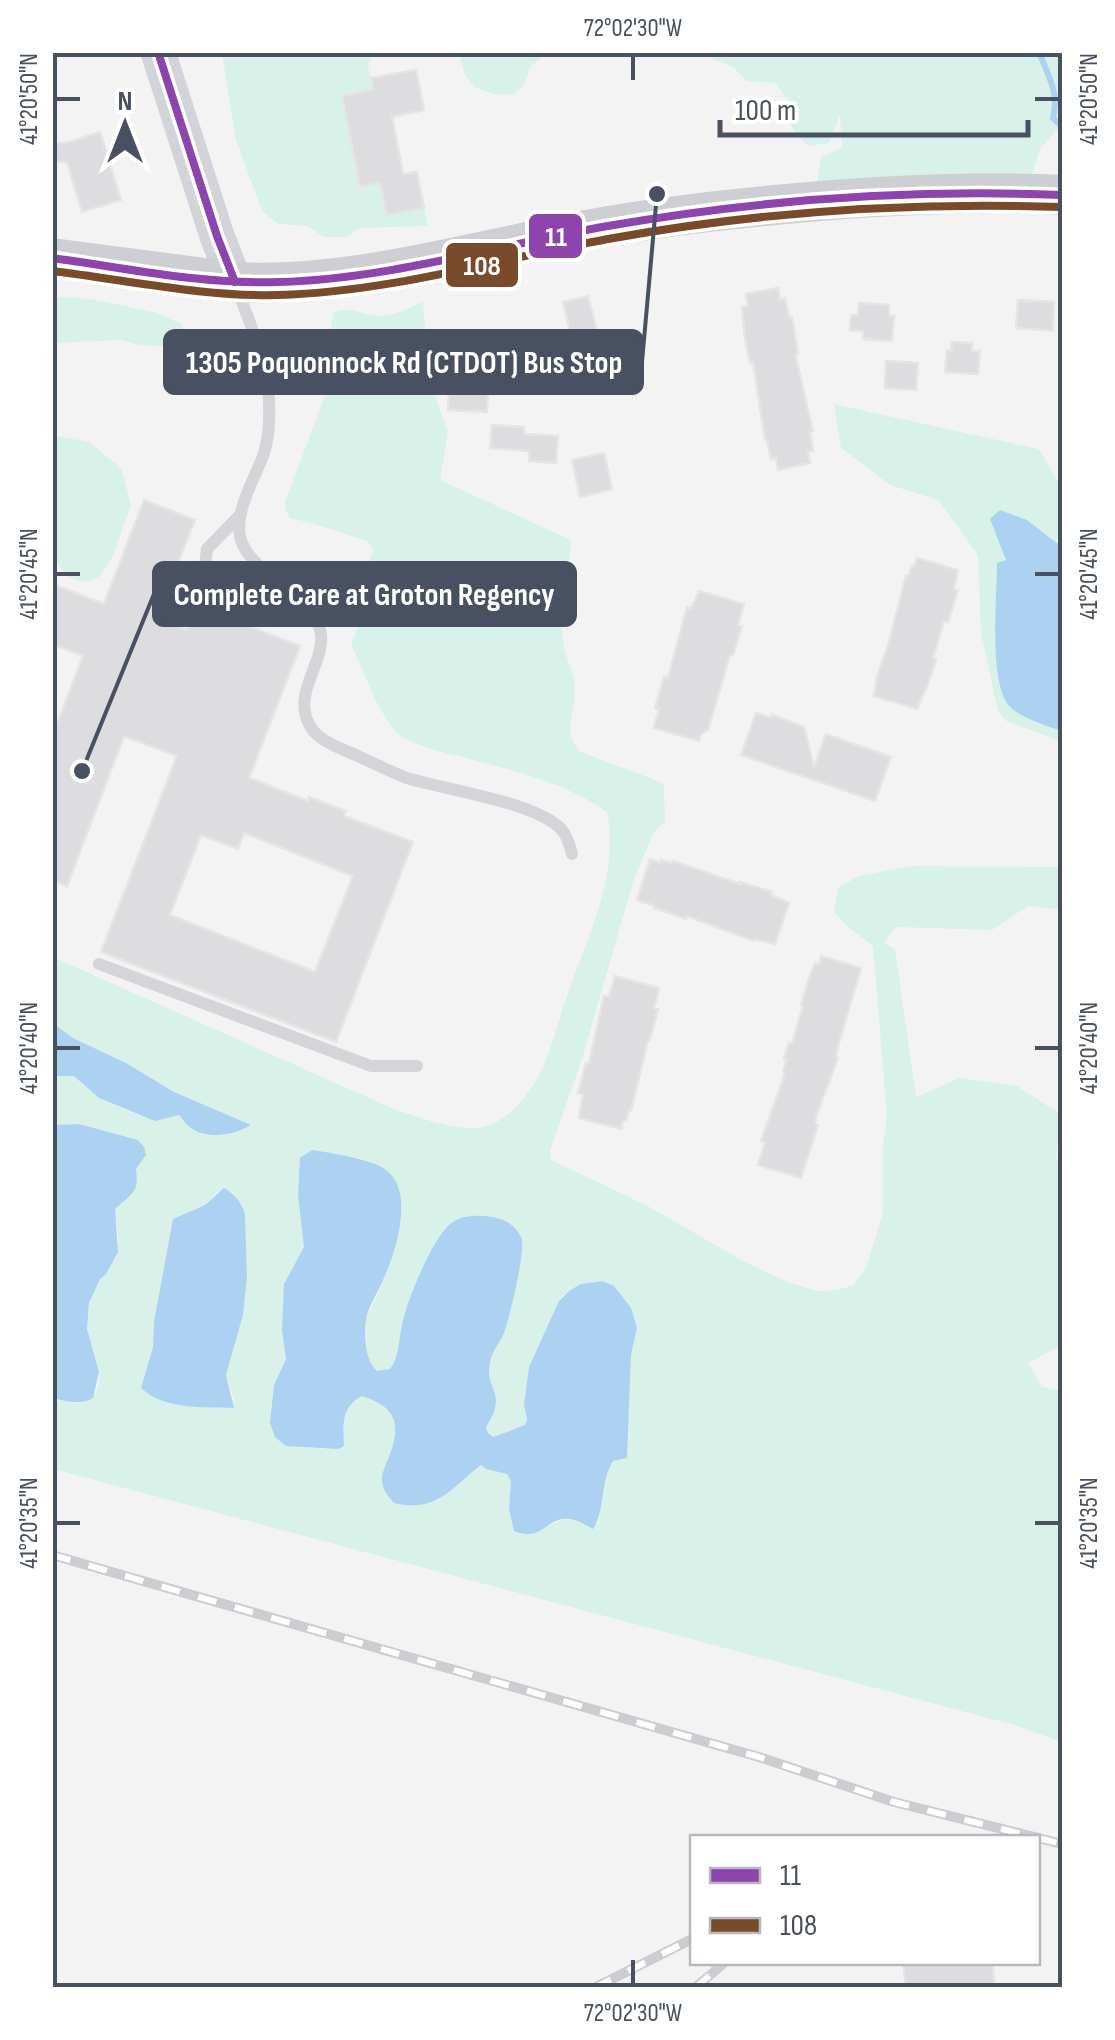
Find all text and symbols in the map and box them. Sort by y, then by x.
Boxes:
text: 72°02'30"W [584,13,682,44]
text: 41°20'50"N [14,53,45,145]
text: 41°20'50"N [1074,53,1105,145]
north arrow [75,75,175,175]
scale bar [720,75,1028,137]
text: N [118,85,132,118]
text: 100 m [735,93,796,129]
line badge: 11 [527,212,584,260]
text: 11 [545,221,567,254]
line badge: 108 [444,241,520,289]
text: 108 [463,250,501,283]
callout: 1305 Poquonnock Rd (CTDOT) Bus Stop [165,331,642,393]
text: 1305 Poquonnock Rd (CTDOT) Bus Stop [186,344,622,383]
text: 41°20'45"N [14,528,45,620]
text: 41°20'45"N [1074,528,1105,620]
callout: Complete Care at Groton Regency [154,563,575,625]
text: Complete Care at Groton Regency [173,576,555,615]
text: 41°20'40"N [14,1002,45,1094]
text: 41°20'40"N [1074,1002,1105,1094]
text: 41°20'35"N [14,1477,45,1569]
text: 41°20'35"N [1074,1477,1105,1569]
legend [690,1835,1040,1965]
text: 11 [780,1858,802,1894]
text: 108 [780,1908,817,1944]
text: 72°02'30"W [584,1998,682,2029]

